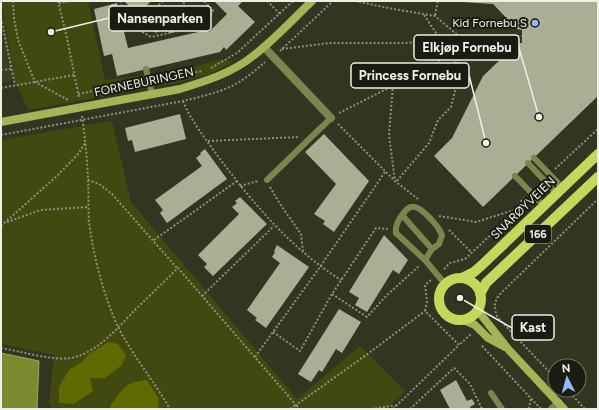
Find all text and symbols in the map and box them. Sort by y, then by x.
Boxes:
callout: Nansenparken [109,6,211,31]
text: Nansenparken [117,11,203,26]
place label: Kid Fornebu S [452,16,527,30]
marker: Kid Fornebu S [530,18,540,28]
callout: Elkjøp Fornebu [414,35,519,60]
text: Elkjøp Fornebu [422,40,512,55]
callout: Princess Fornebu [351,63,469,88]
street label: FORNEBURINGEN [93,65,195,99]
text: Princess Fornebu [359,68,461,83]
street label: SNARØYVEIEN [488,174,558,242]
road number: 166 [525,225,551,243]
callout: Kast [512,315,554,340]
text: Kast [520,320,546,335]
north arrow [547,358,587,398]
text: N [561,362,571,375]

